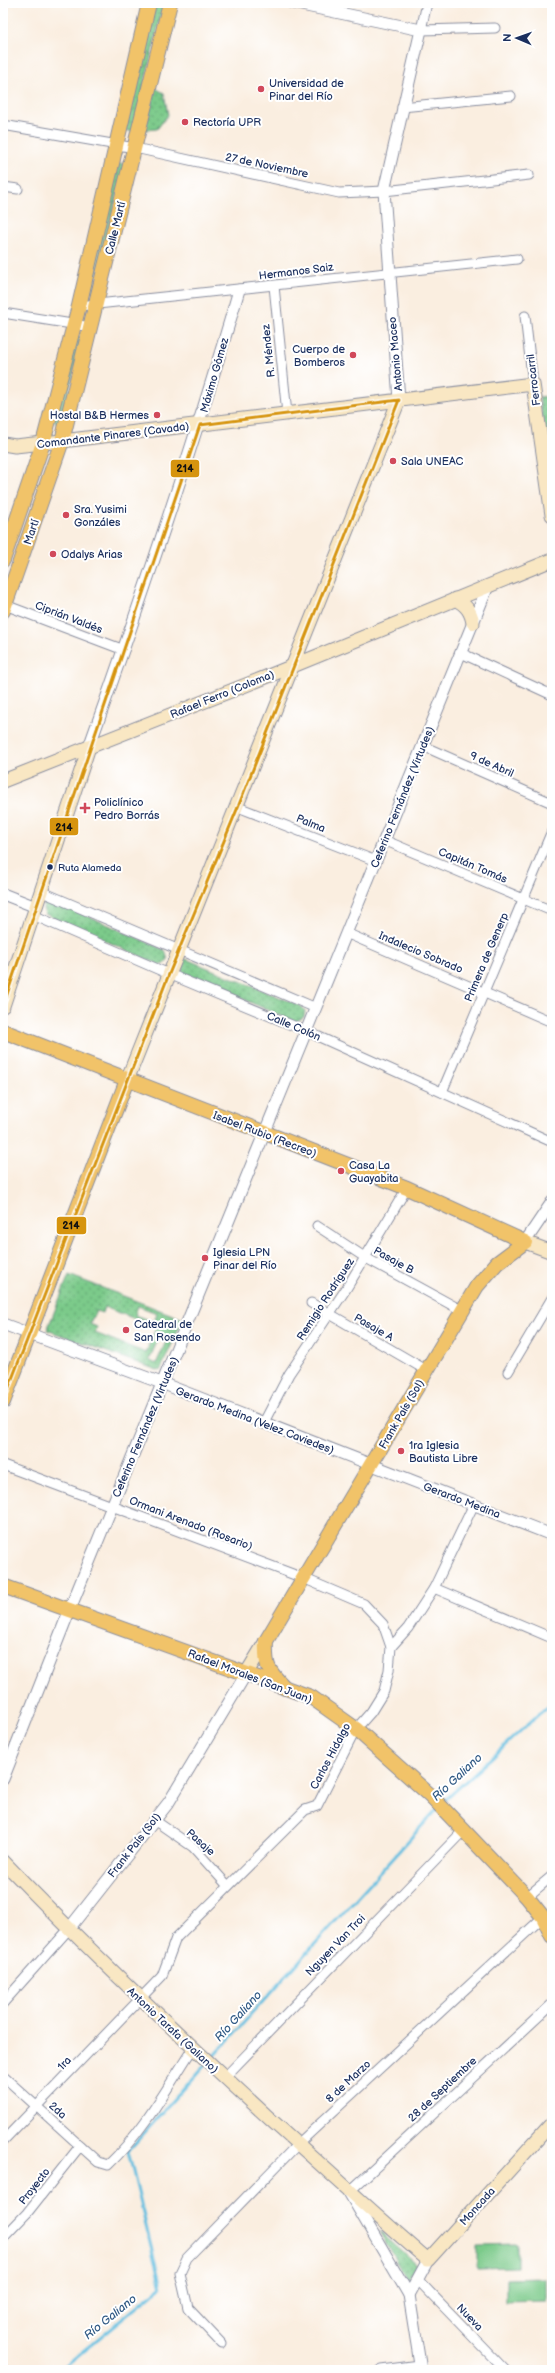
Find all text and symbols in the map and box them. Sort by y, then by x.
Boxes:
north arrow [497,18,537,58]
text: N [501,33,514,42]
place label: Universidad de Pinar del Río [269,77,344,103]
marker: Universidad de Pinar del Río [256,84,266,94]
place label: Rectoría UPR [193,116,261,129]
marker: Rectoría UPR [180,117,190,127]
street label: 27 de Noviembre [224,150,310,181]
street label: Calle Martí [103,200,128,256]
street label: Hermanos Saiz [258,260,335,283]
street label: Antonio Maceo [386,316,405,392]
street label: R. Méndez [259,323,278,378]
street label: Máximo Gómez [198,336,232,414]
place label: Cuerpo de Bomberos [292,343,346,369]
marker: Cuerpo de Bomberos [348,350,358,360]
street label: Ferrocarril [524,353,543,406]
place label: Hostal B&B Hermes [50,409,150,422]
marker: Hostal B&B Hermes [152,410,162,420]
street label: Comandante Pinares (Cavada) [36,420,190,451]
place label: Sala UNEAC [401,455,463,468]
marker: Sala UNEAC [388,456,398,466]
line badge: 214 [170,459,200,478]
text: 214 [176,462,194,475]
place label: Sra. Yusimi Gonzáles [74,503,127,529]
marker: Sra. Yusimi Gonzáles [61,510,71,520]
street label: Martí [21,517,42,546]
place label: Odalys Arias [61,548,123,561]
marker: Odalys Arias [48,549,58,559]
street label: Ciprián Valdés [33,599,105,637]
street label: Rafael Ferro (Coloma) [168,668,276,721]
street label: Ceferino Fernández (Virtudes) [368,725,437,870]
street label: 9 de Abril [468,749,516,780]
place label: Policlínico Pedro Borrás [94,796,160,822]
marker: Policlínico Pedro Borrás [79,802,91,814]
street label: Palma [294,812,327,835]
line badge: 214 [49,817,79,836]
text: 214 [55,821,73,834]
street label: Capitán Tomás [436,845,510,886]
marker: Ruta Alameda [45,862,55,872]
place label: Ruta Alameda [58,862,122,874]
street label: Primera de Generp [462,911,511,1004]
street label: Indalecio Sobrado [377,929,465,976]
street label: Calle Colón [265,1009,323,1044]
street label: Isabel Rubio (Recreo) [211,1109,318,1160]
place label: Casa La Guayabita [349,1159,399,1185]
marker: Casa La Guayabita [336,1166,346,1176]
line badge: 214 [56,1216,87,1235]
text: 214 [62,1219,80,1232]
street label: Pasaje B [371,1244,417,1277]
place label: Iglesia LPN Pinar del Río [213,1246,277,1272]
marker: Iglesia LPN Pinar del Río [200,1253,210,1263]
street label: Remigio Rodríguez [294,1255,357,1343]
street label: Pasaje A [352,1311,396,1344]
place label: Catedral de San Rosendo [134,1318,201,1344]
marker: Catedral de San Rosendo [121,1325,131,1335]
street label: Ceferino Fernández (Virtudes) [110,1355,181,1499]
street label: Frank País (Sol) [376,1377,427,1451]
street label: Gerardo Medina (Velez Caviedes) [174,1384,336,1457]
place label: 1ra Iglesia Bautista Libre [409,1439,478,1465]
marker: 1ra Iglesia Bautista Libre [396,1446,406,1456]
street label: Gerardo Medina [422,1480,502,1521]
street label: Ormani Arenado (Rosario) [127,1494,254,1553]
street label: Rafael Morales (San Juan) [186,1647,314,1706]
street label: Carlos Hidalgo [308,1721,353,1792]
water label: Río Galiano [429,1750,486,1804]
street label: Frank País (Sol) [105,1810,164,1880]
street label: Pasaje [184,1826,218,1859]
street label: Nguyen Van Troi [303,1912,368,1979]
street label: Antonio Tarafa (Galiano) [124,1985,221,2076]
water label: Río Galiano [212,1988,265,2045]
street label: 1ra [55,2054,74,2073]
street label: 28 de Septiembre [405,2054,480,2124]
street label: 8 de Marzo [323,2057,373,2105]
street label: 2da [46,2099,69,2122]
street label: Proyecto [16,2165,53,2207]
street label: Moncada [457,2185,498,2228]
water label: Río Galiano [81,2292,140,2343]
street label: Nueva [454,2301,486,2333]

